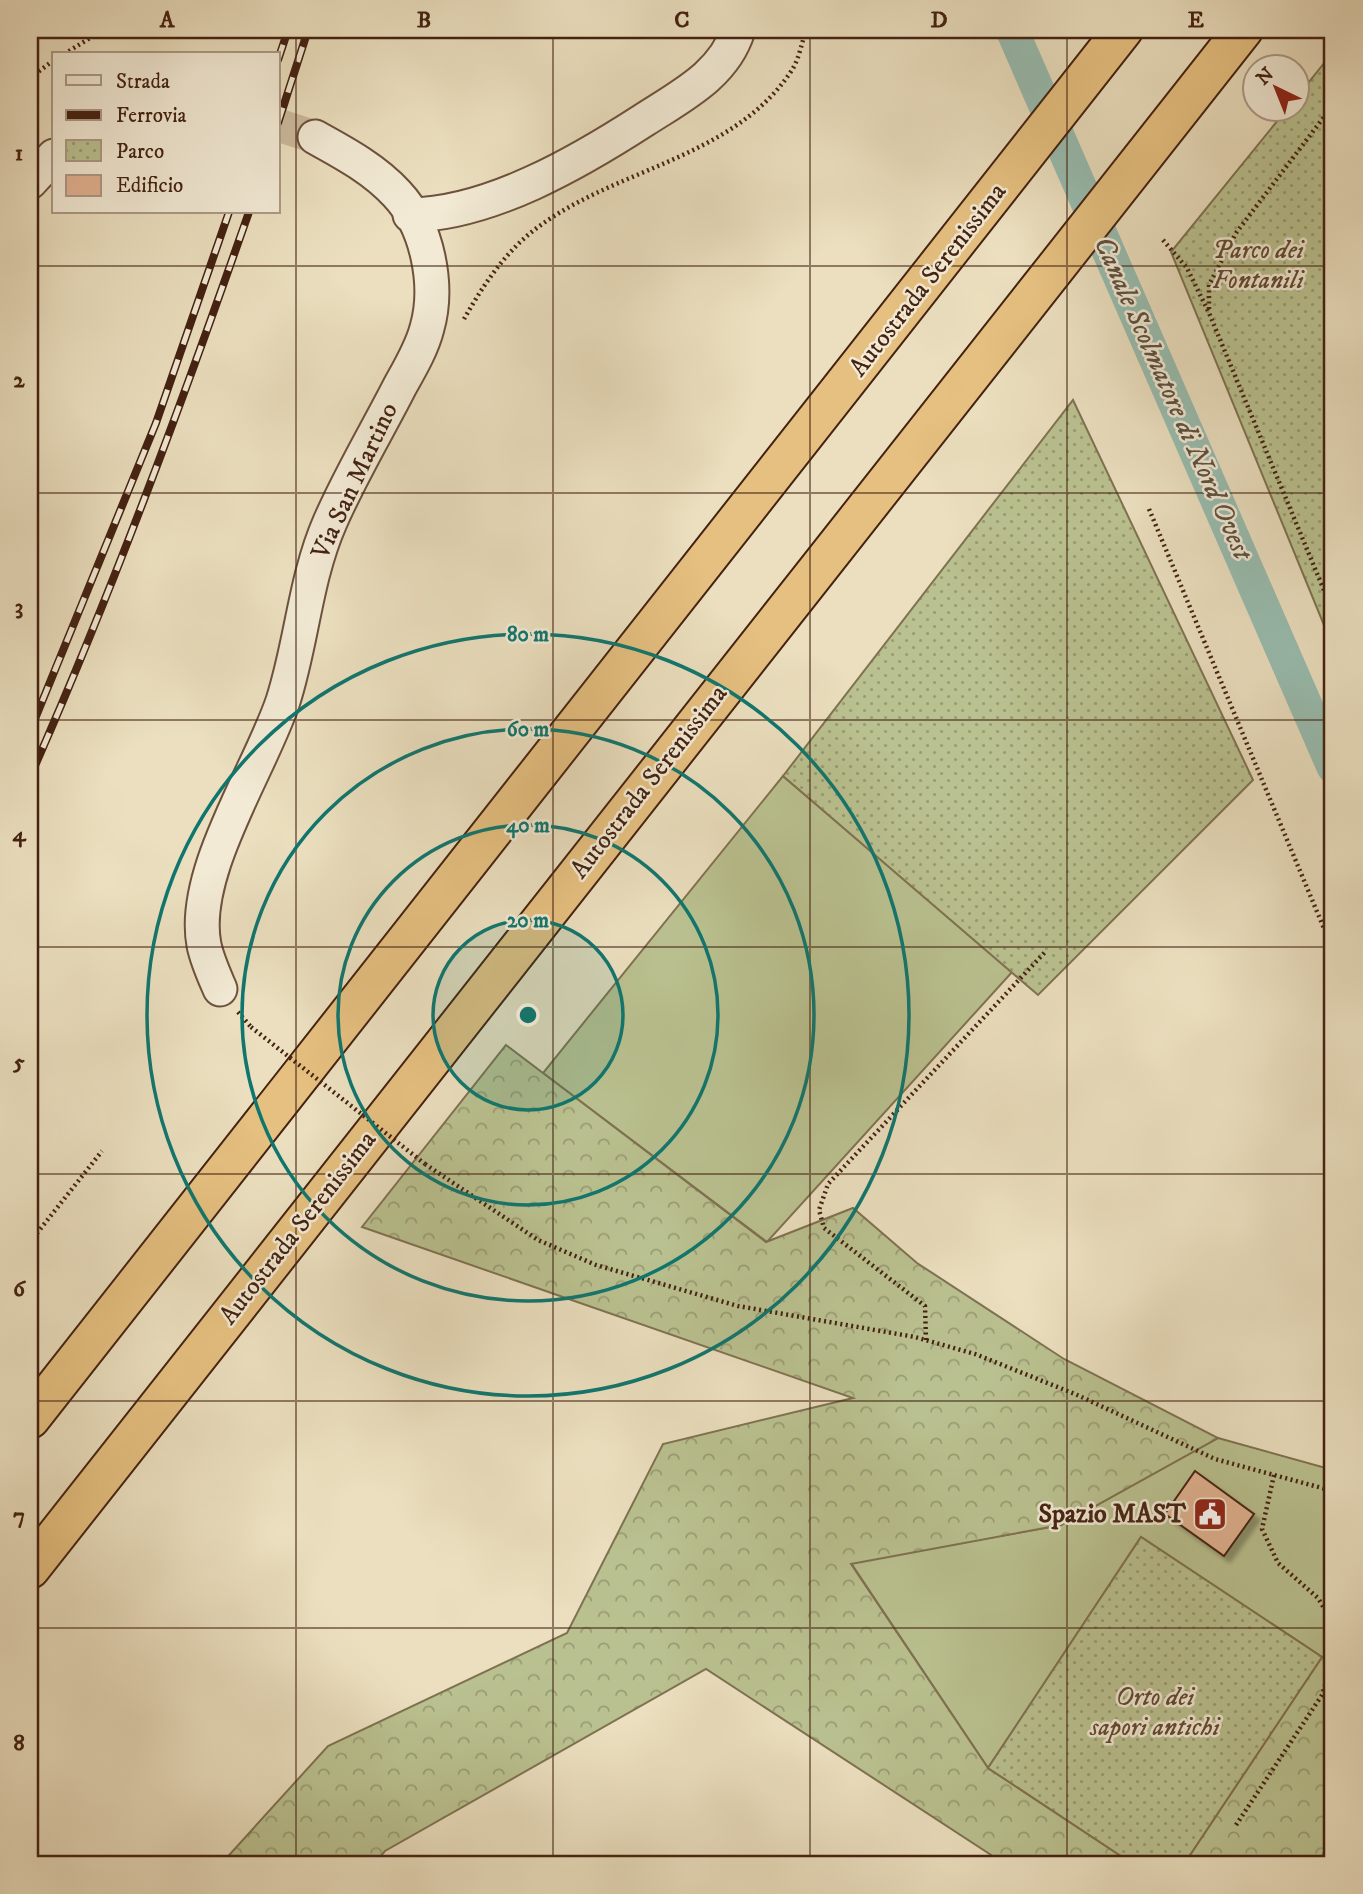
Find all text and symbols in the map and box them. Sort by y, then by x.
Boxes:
text: A [159,6,176,35]
text: B [417,6,431,35]
text: C [674,6,690,35]
text: D [930,6,948,35]
text: E [1188,6,1204,35]
legend [52,52,280,214]
north arrow [1240,52,1310,122]
text: N [1252,63,1279,90]
text: Strada [116,69,170,95]
text: Ferrovia [116,103,187,129]
text: 1 [15,139,23,168]
text: Parco [116,139,164,165]
text: Edificio [116,173,183,199]
street label: Autostrada Serenissima [842,176,1014,384]
water label: Canale Scolmatore di Nord Ovest [1086,231,1261,568]
park label: Parco dei Fontanili [1212,234,1306,297]
text: 2 [13,366,25,395]
street label: Via San Martino [304,397,406,565]
text: 3 [15,593,23,622]
text: 80 m [507,622,549,648]
street label: Autostrada Serenissima [563,678,735,886]
text: 60 m [507,717,549,743]
text: 40 m [506,813,550,839]
text: 4 [12,820,27,849]
text: 20 m [507,908,549,934]
centre of rings [516,1003,540,1027]
text: 5 [12,1048,25,1077]
street label: Autostrada Serenissima [212,1124,384,1332]
text: 6 [13,1275,27,1304]
public building icon: Spazio MAST [1191,1495,1229,1533]
place label: Spazio MAST [1038,1498,1186,1531]
text: 7 [13,1502,25,1531]
park label: Orto dei sapori antichi [1090,1681,1222,1744]
text: 8 [13,1729,25,1758]

